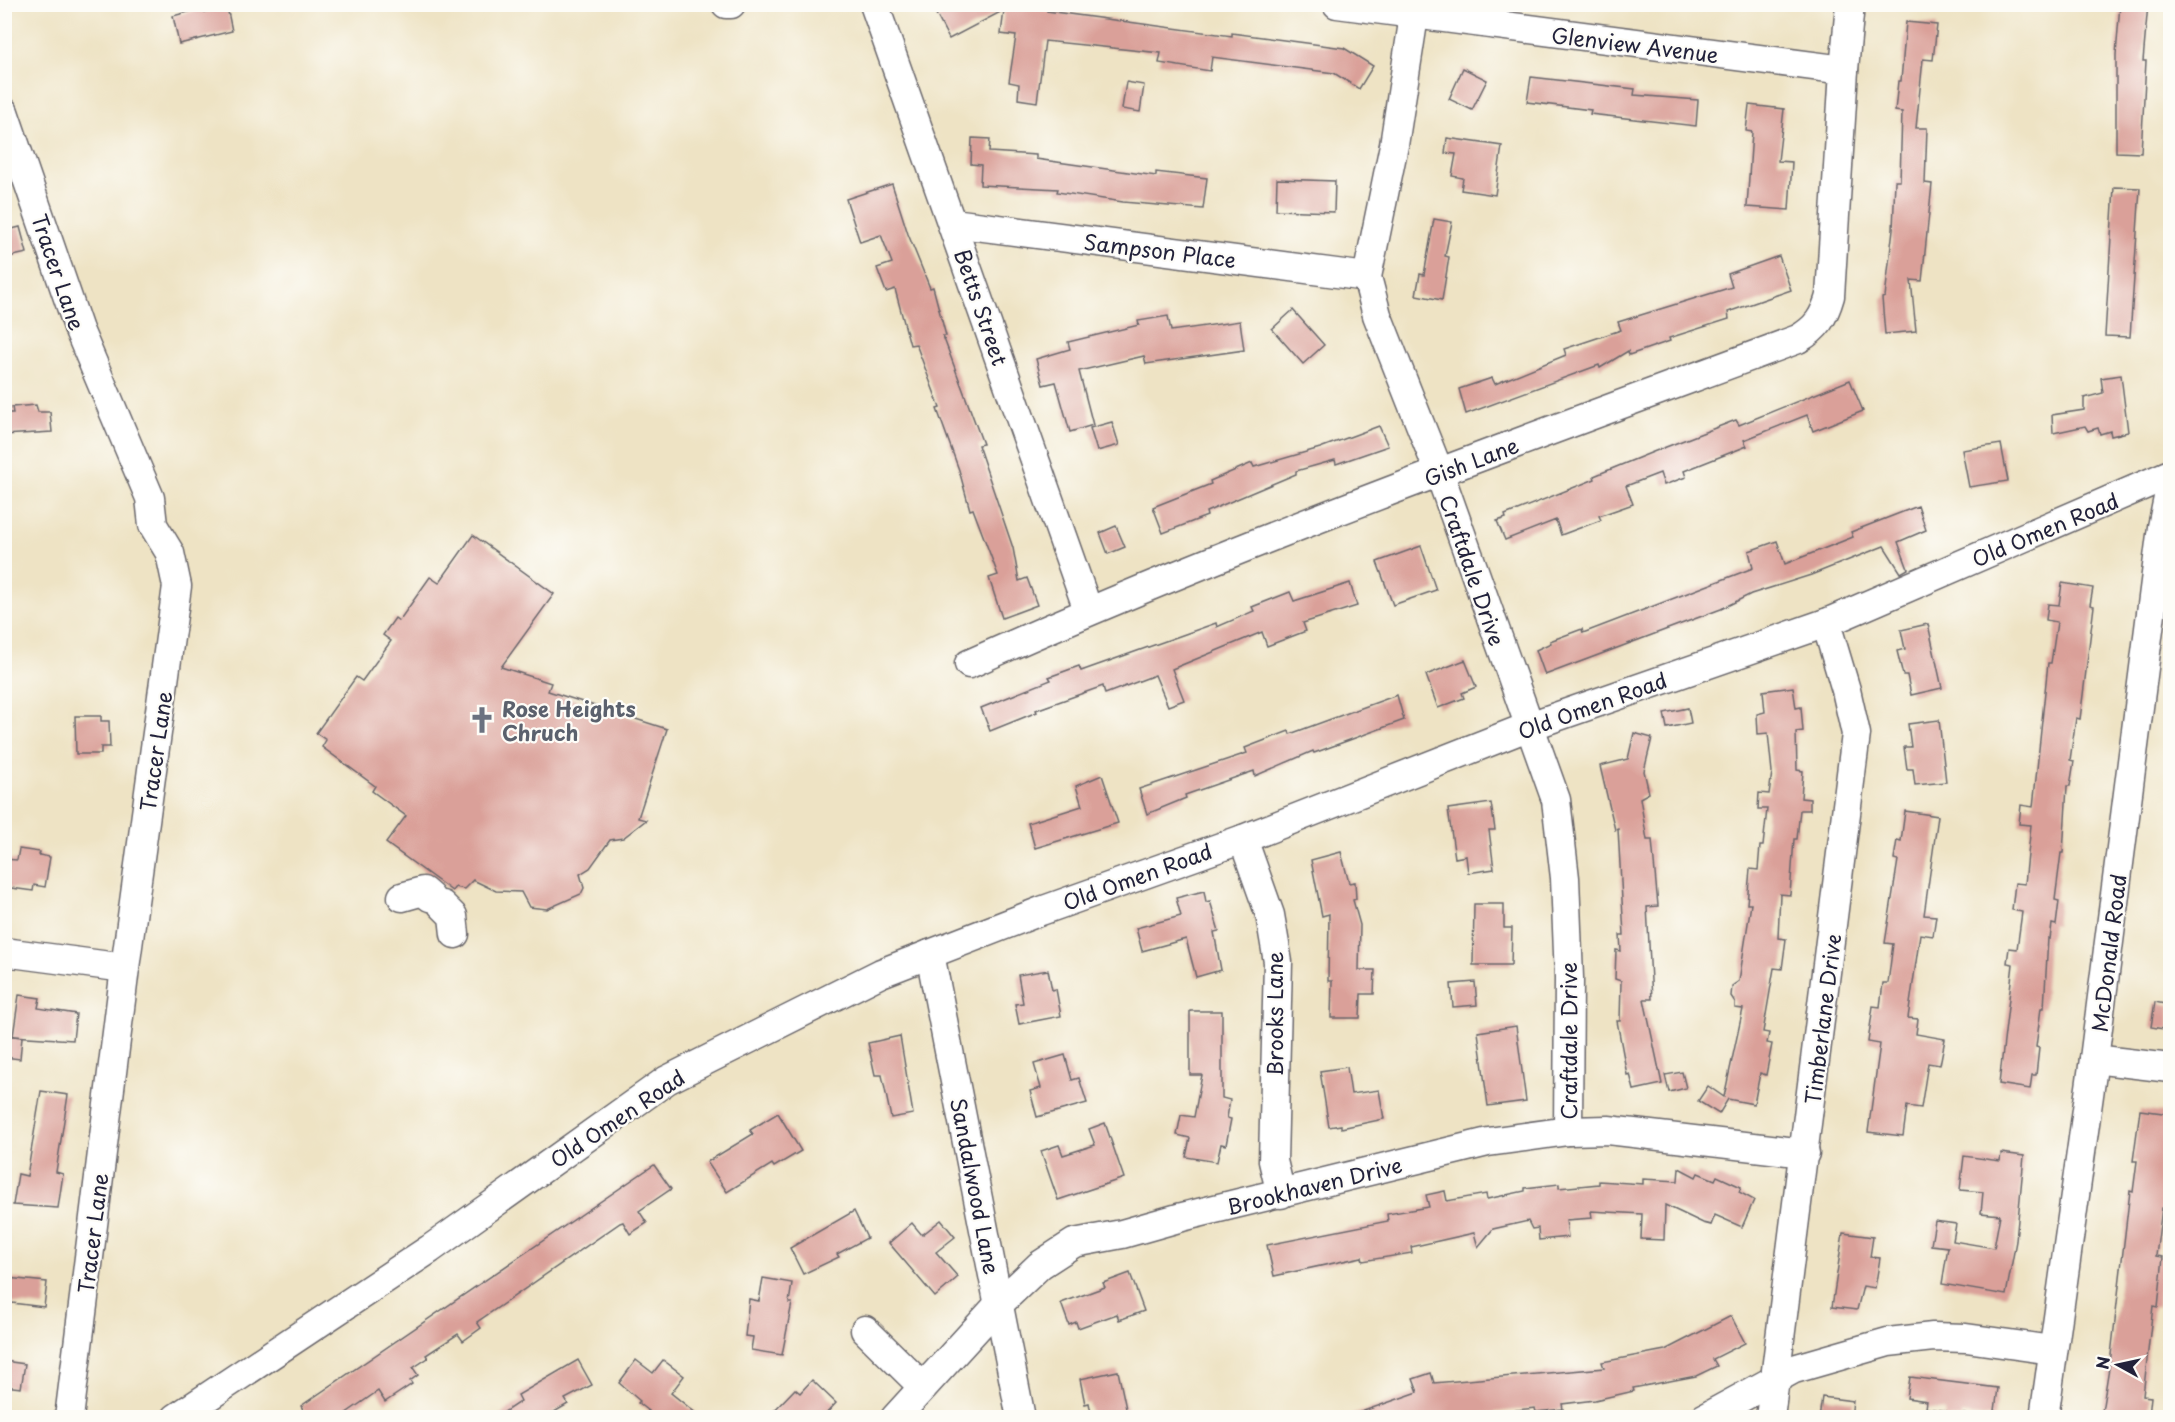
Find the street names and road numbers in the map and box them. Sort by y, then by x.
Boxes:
street label: Glenview Avenue [1550,18,1720,70]
street label: Tracer Lane [24,209,94,335]
street label: Sampson Place [1082,225,1238,275]
street label: Betts Street [947,244,1017,370]
street label: Gish Lane [1419,428,1523,494]
street label: Old Omen Road [1967,484,2123,574]
street label: Craftdale Drive [1432,490,1514,650]
street label: Old Omen Road [1513,663,1671,747]
street label: Tracer Lane [131,689,179,813]
street label: Old Omen Road [1058,834,1216,918]
street label: McDonald Road [2082,872,2134,1034]
street label: Timberlane Drive [1796,932,1848,1106]
street label: Brooks Lane [1258,951,1290,1077]
street label: Craftdale Drive [1552,962,1584,1120]
street label: Old Omen Road [543,1061,691,1175]
street label: Sandalwood Lane [943,1095,1009,1277]
street label: Brookhaven Drive [1223,1148,1405,1222]
street label: Tracer Lane [69,1171,115,1295]

